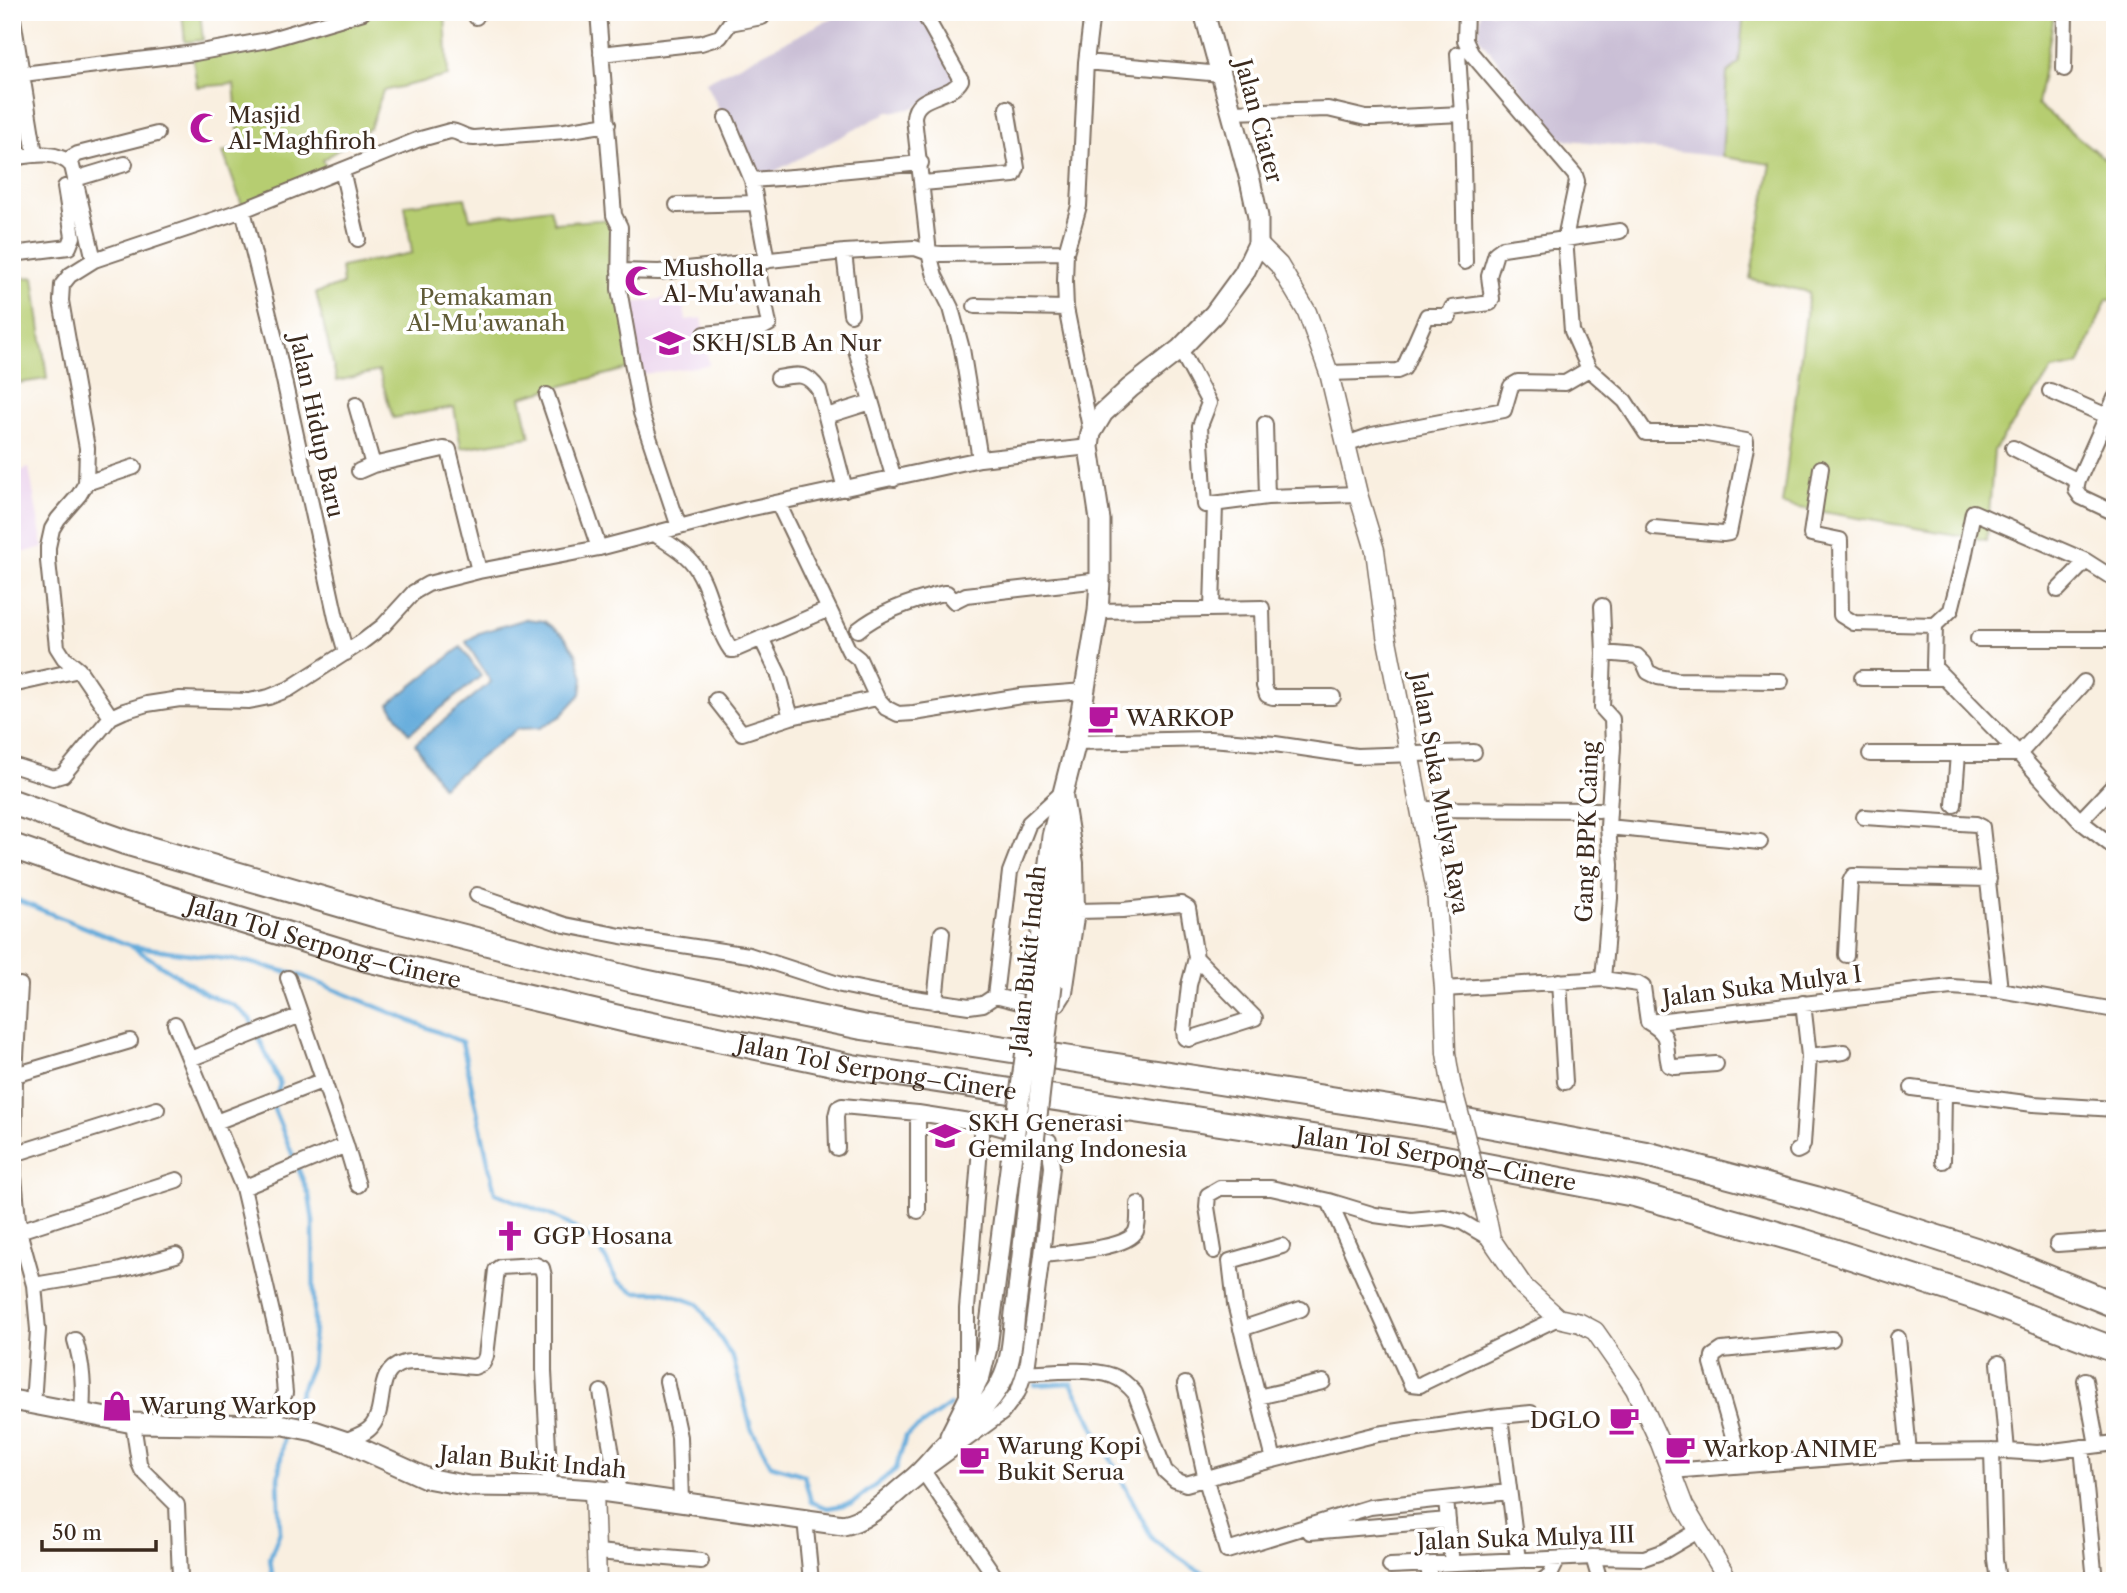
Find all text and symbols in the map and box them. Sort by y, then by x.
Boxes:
street label: Jalan Ciater [1228,53,1289,186]
place label: Masjid Al-Maghfiroh [227,101,376,155]
mosque icon: Masjid Al-Maghfiroh [188,111,222,145]
place label: Musholla Al-Mu'awanah [662,254,822,308]
mosque icon: Musholla Al-Mu'awanah [623,264,657,298]
park label: Pemakaman Al-Mu'awanah [406,283,565,337]
school or university icon: SKH/SLB An Nur [652,326,686,360]
street label: Jalan Hidup Baru [283,329,350,520]
place label: SKH/SLB An Nur [692,329,882,357]
street label: Jalan Suka Mulya Raya [1404,667,1475,917]
cafe icon: WARKOP [1086,701,1120,735]
place label: WARKOP [1125,704,1234,732]
street label: Gang BPK Caing [1570,740,1604,923]
street label: Jalan Bukit Indah [1004,864,1052,1057]
street label: Jalan Tol Serpong–Cinere [181,890,464,995]
street label: Jalan Suka Mulya I [1658,960,1863,1012]
street label: Jalan Tol Serpong–Cinere [731,1029,1019,1106]
place label: SKH Generasi Gemilang Indonesia [968,1109,1188,1163]
school or university icon: SKH Generasi Gemilang Indonesia [928,1119,962,1153]
street label: Jalan Tol Serpong–Cinere [1291,1120,1579,1197]
church icon: GGP Hosana [493,1219,527,1253]
place label: GGP Hosana [533,1222,674,1250]
shop icon: Warung Warkop [100,1389,134,1423]
place label: Warung Warkop [139,1392,317,1420]
cafe icon: DGLO [1607,1403,1641,1437]
place label: DGLO [1530,1406,1601,1434]
place label: Warung Kopi Bukit Serua [996,1432,1141,1486]
cafe icon: Warkop ANIME [1663,1432,1697,1466]
place label: Warkop ANIME [1702,1435,1878,1463]
street label: Jalan Bukit Indah [435,1440,628,1484]
cafe icon: Warung Kopi Bukit Serua [957,1442,991,1476]
scale bar [42,1509,156,1553]
text: 50 m [52,1520,102,1545]
street label: Jalan Suka Mulya III [1414,1520,1635,1556]

